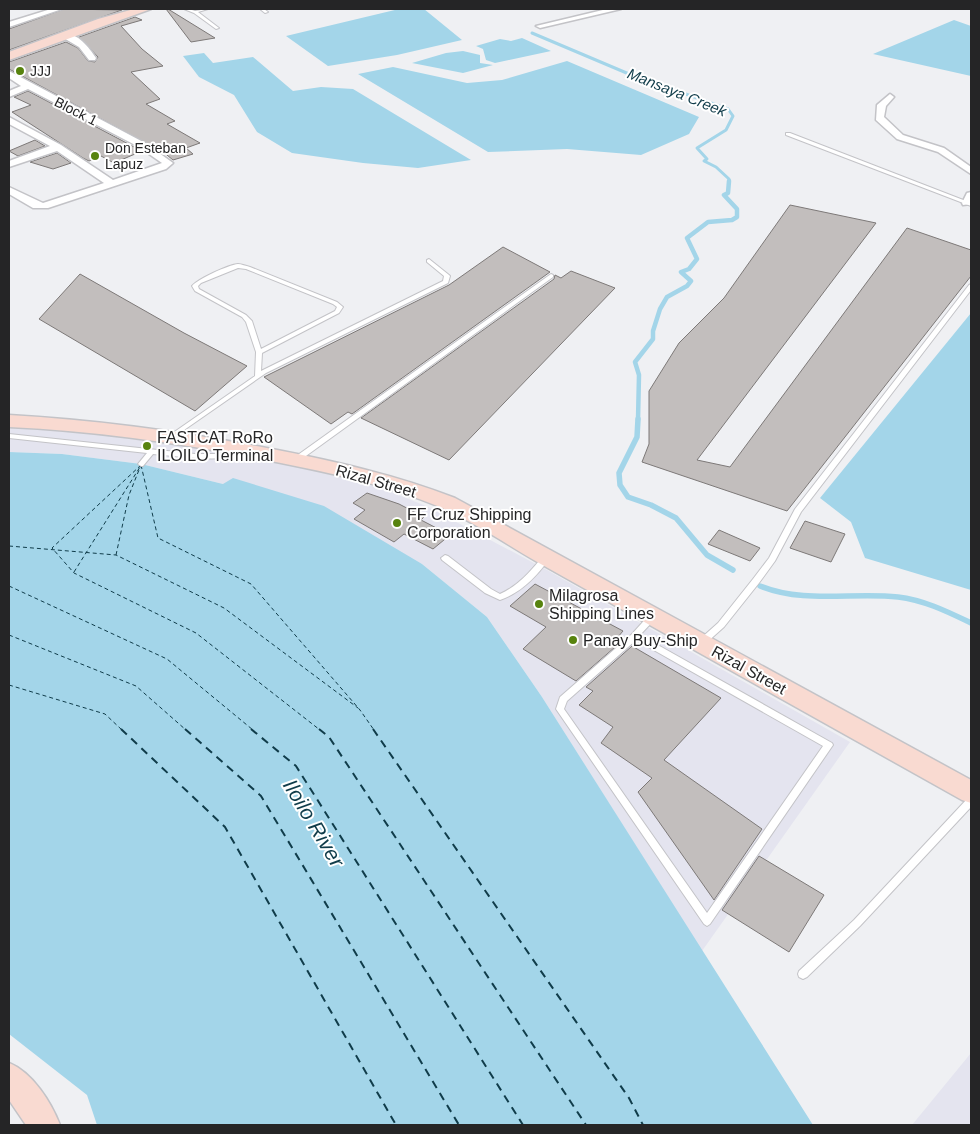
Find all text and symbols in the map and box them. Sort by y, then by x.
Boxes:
place label: JJJ [30,63,51,79]
water label: Mansaya Creek [625,64,730,120]
marker: JJJ [14,65,26,77]
street label: Block 1 [52,93,100,129]
place label: Don Esteban Lapuz [105,140,186,172]
marker: Don Esteban Lapuz [89,150,101,162]
place label: FASTCAT RoRo ILOILO Terminal [157,429,273,464]
marker: FASTCAT RoRo ILOILO Terminal [141,440,153,452]
street label: Rizal Street [334,461,419,501]
place label: FF Cruz Shipping Corporation [407,506,532,541]
marker: FF Cruz Shipping Corporation [391,517,403,529]
place label: Milagrosa Shipping Lines [549,587,654,622]
marker: Milagrosa Shipping Lines [533,598,545,610]
place label: Panay Buy-Ship [583,632,698,649]
marker: Panay Buy-Ship [567,634,579,646]
street label: Rizal Street [709,643,790,698]
water label: Iloilo River [279,775,350,872]

